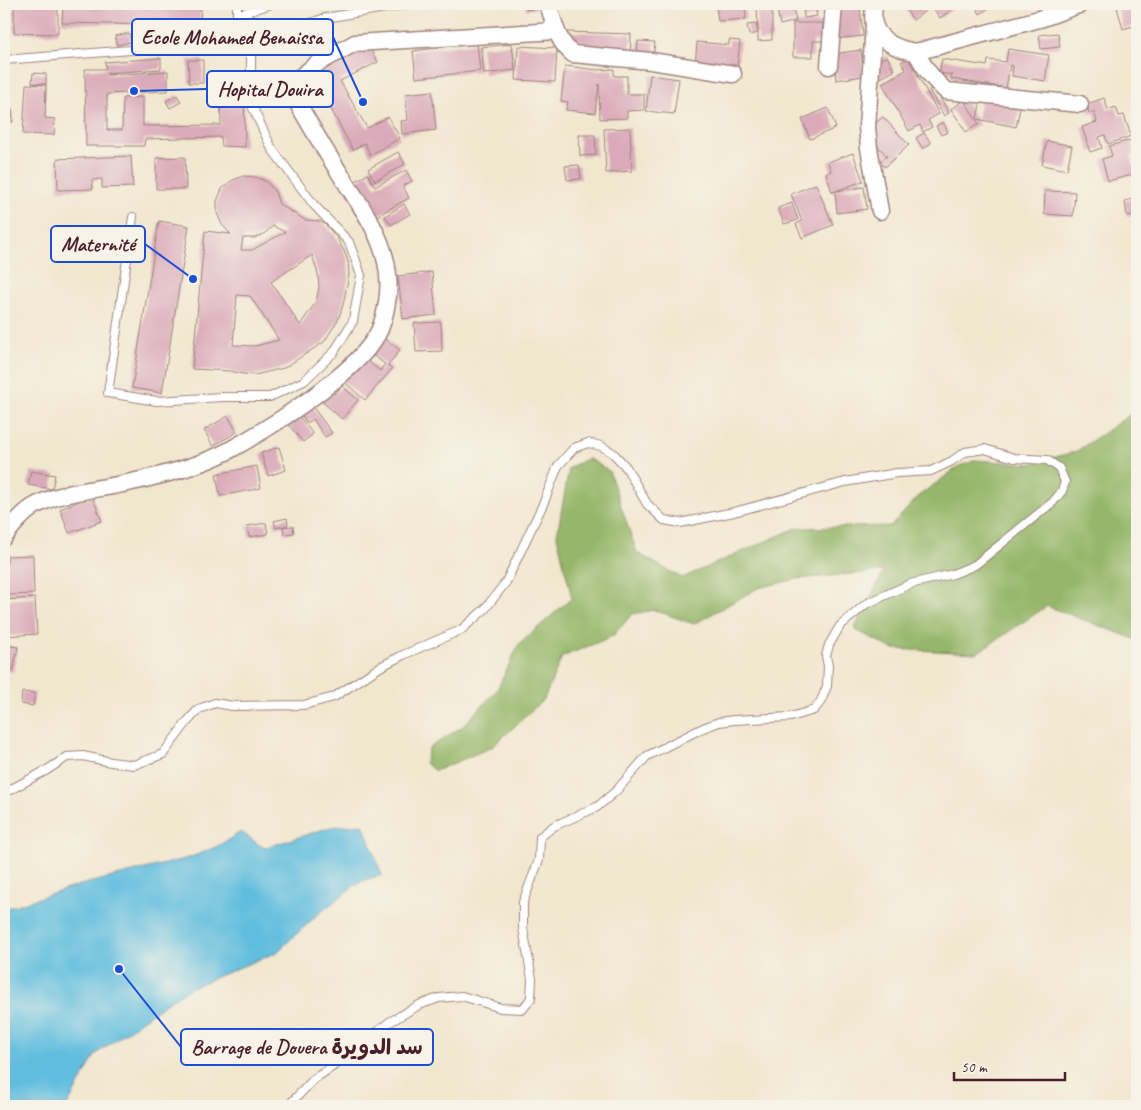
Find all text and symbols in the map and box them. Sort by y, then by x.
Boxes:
callout: Ecole Mohamed Benaissa [132,19,333,55]
text: Ecole Mohamed Benaissa [141,24,325,50]
callout: Hopital Douira [207,71,333,107]
text: Hopital Douira [217,76,324,102]
callout: Maternité [51,226,145,262]
text: Maternité [61,231,138,257]
callout: Barrage de Douera سد الدويرة [181,1029,433,1065]
text: Barrage de Douera سد الدويرة [191,1034,423,1060]
scale bar [954,1050,1065,1082]
text: 50 m [961,1058,988,1077]

